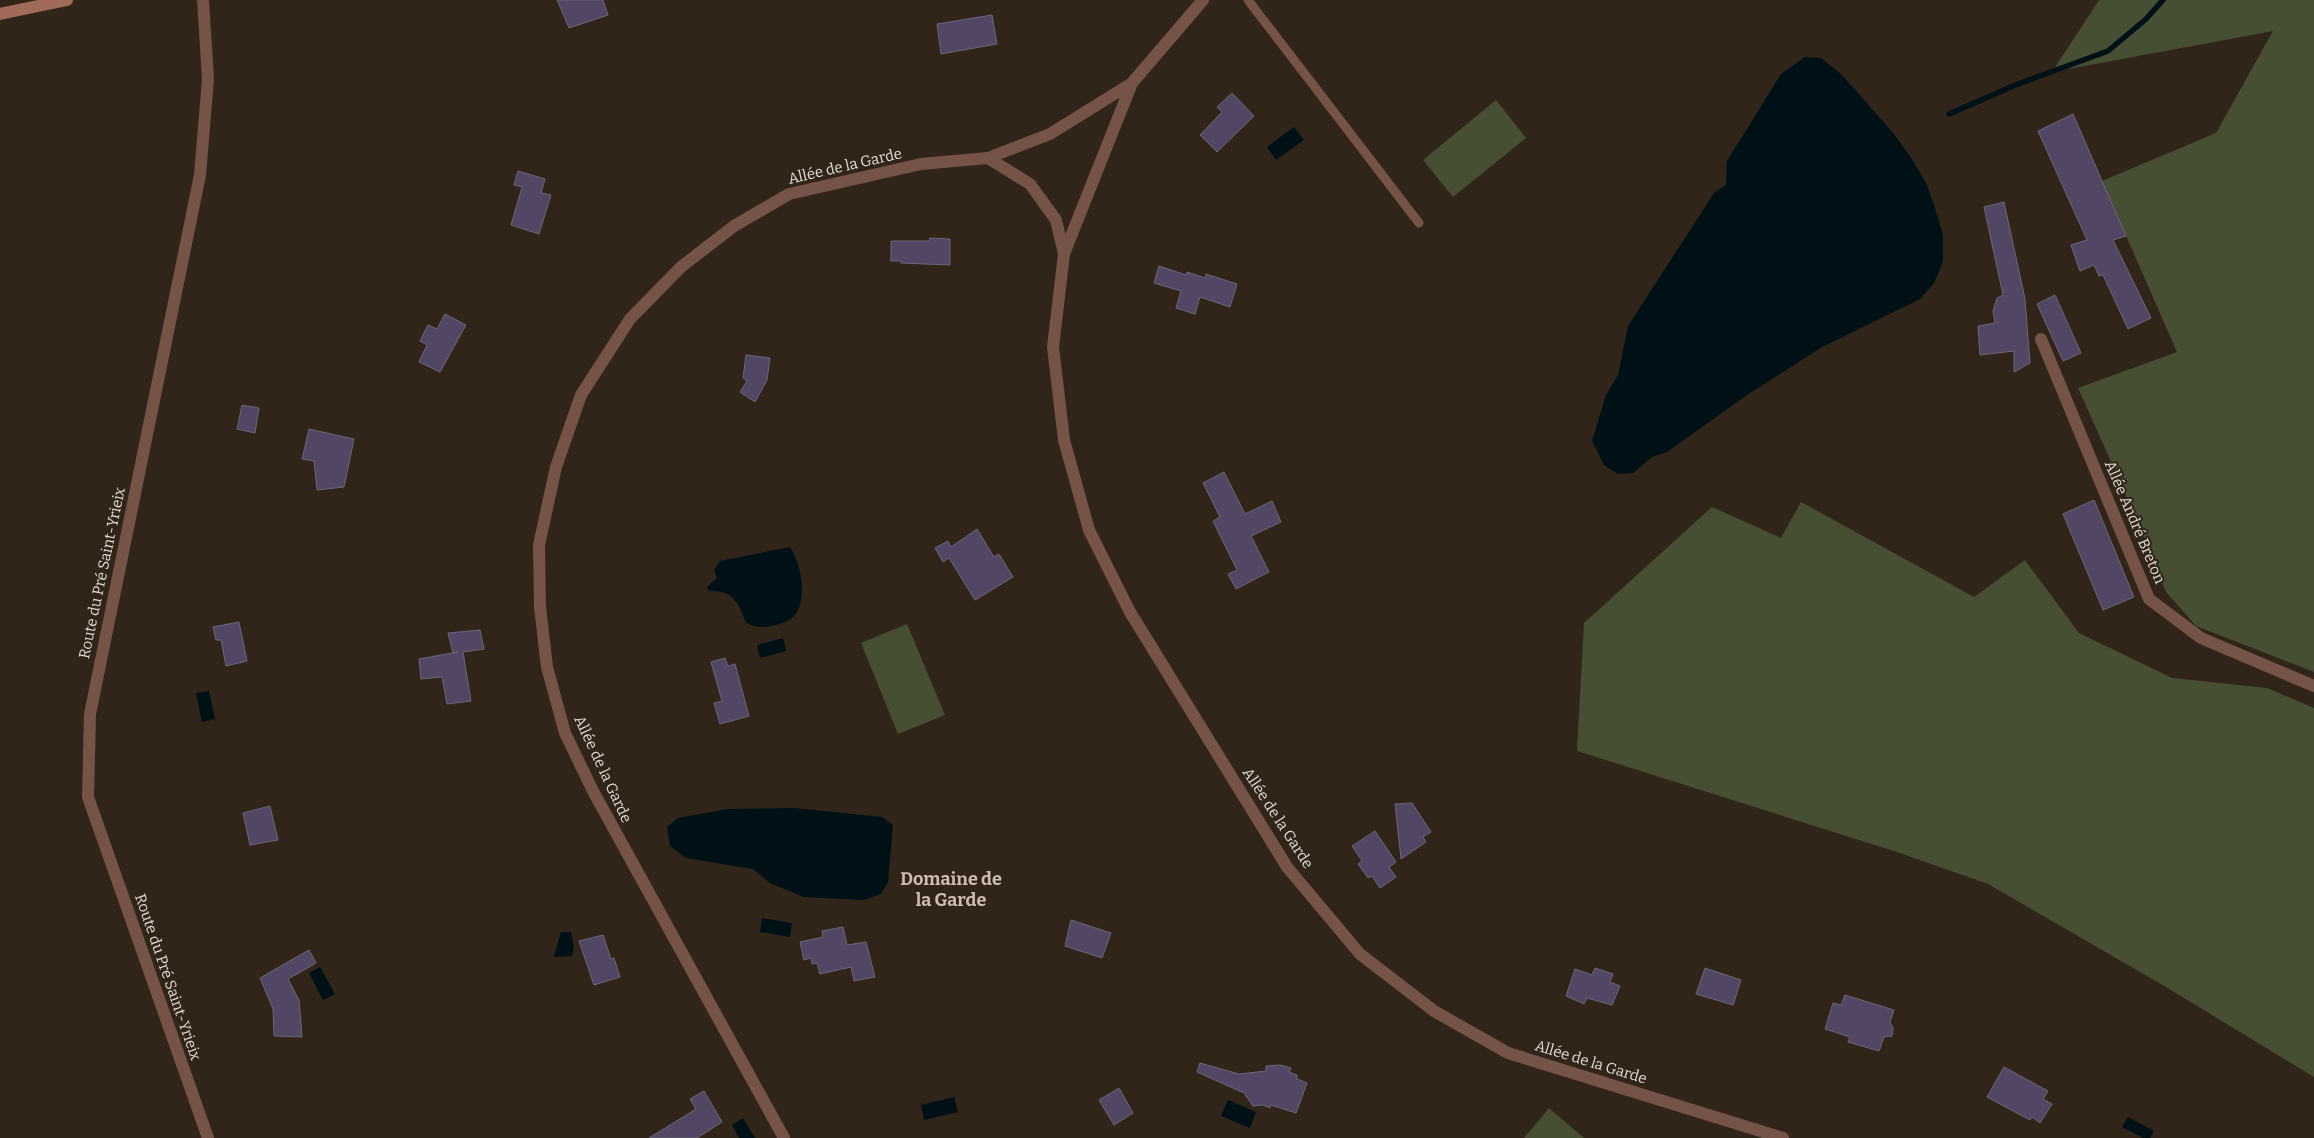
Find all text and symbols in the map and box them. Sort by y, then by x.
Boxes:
street label: Allée de la Garde [786,144,904,188]
street label: Allée André Breton [2101,458,2169,587]
street label: Route du Pré Saint-Yrieix [75,485,129,660]
street label: Allée de la Garde [570,712,636,826]
street label: Allée de la Garde [1239,764,1317,872]
district label: Domaine de la Garde [900,868,1002,911]
street label: Route du Pré Saint-Yrieix [131,891,205,1063]
street label: Allée de la Garde [1533,1036,1649,1088]

